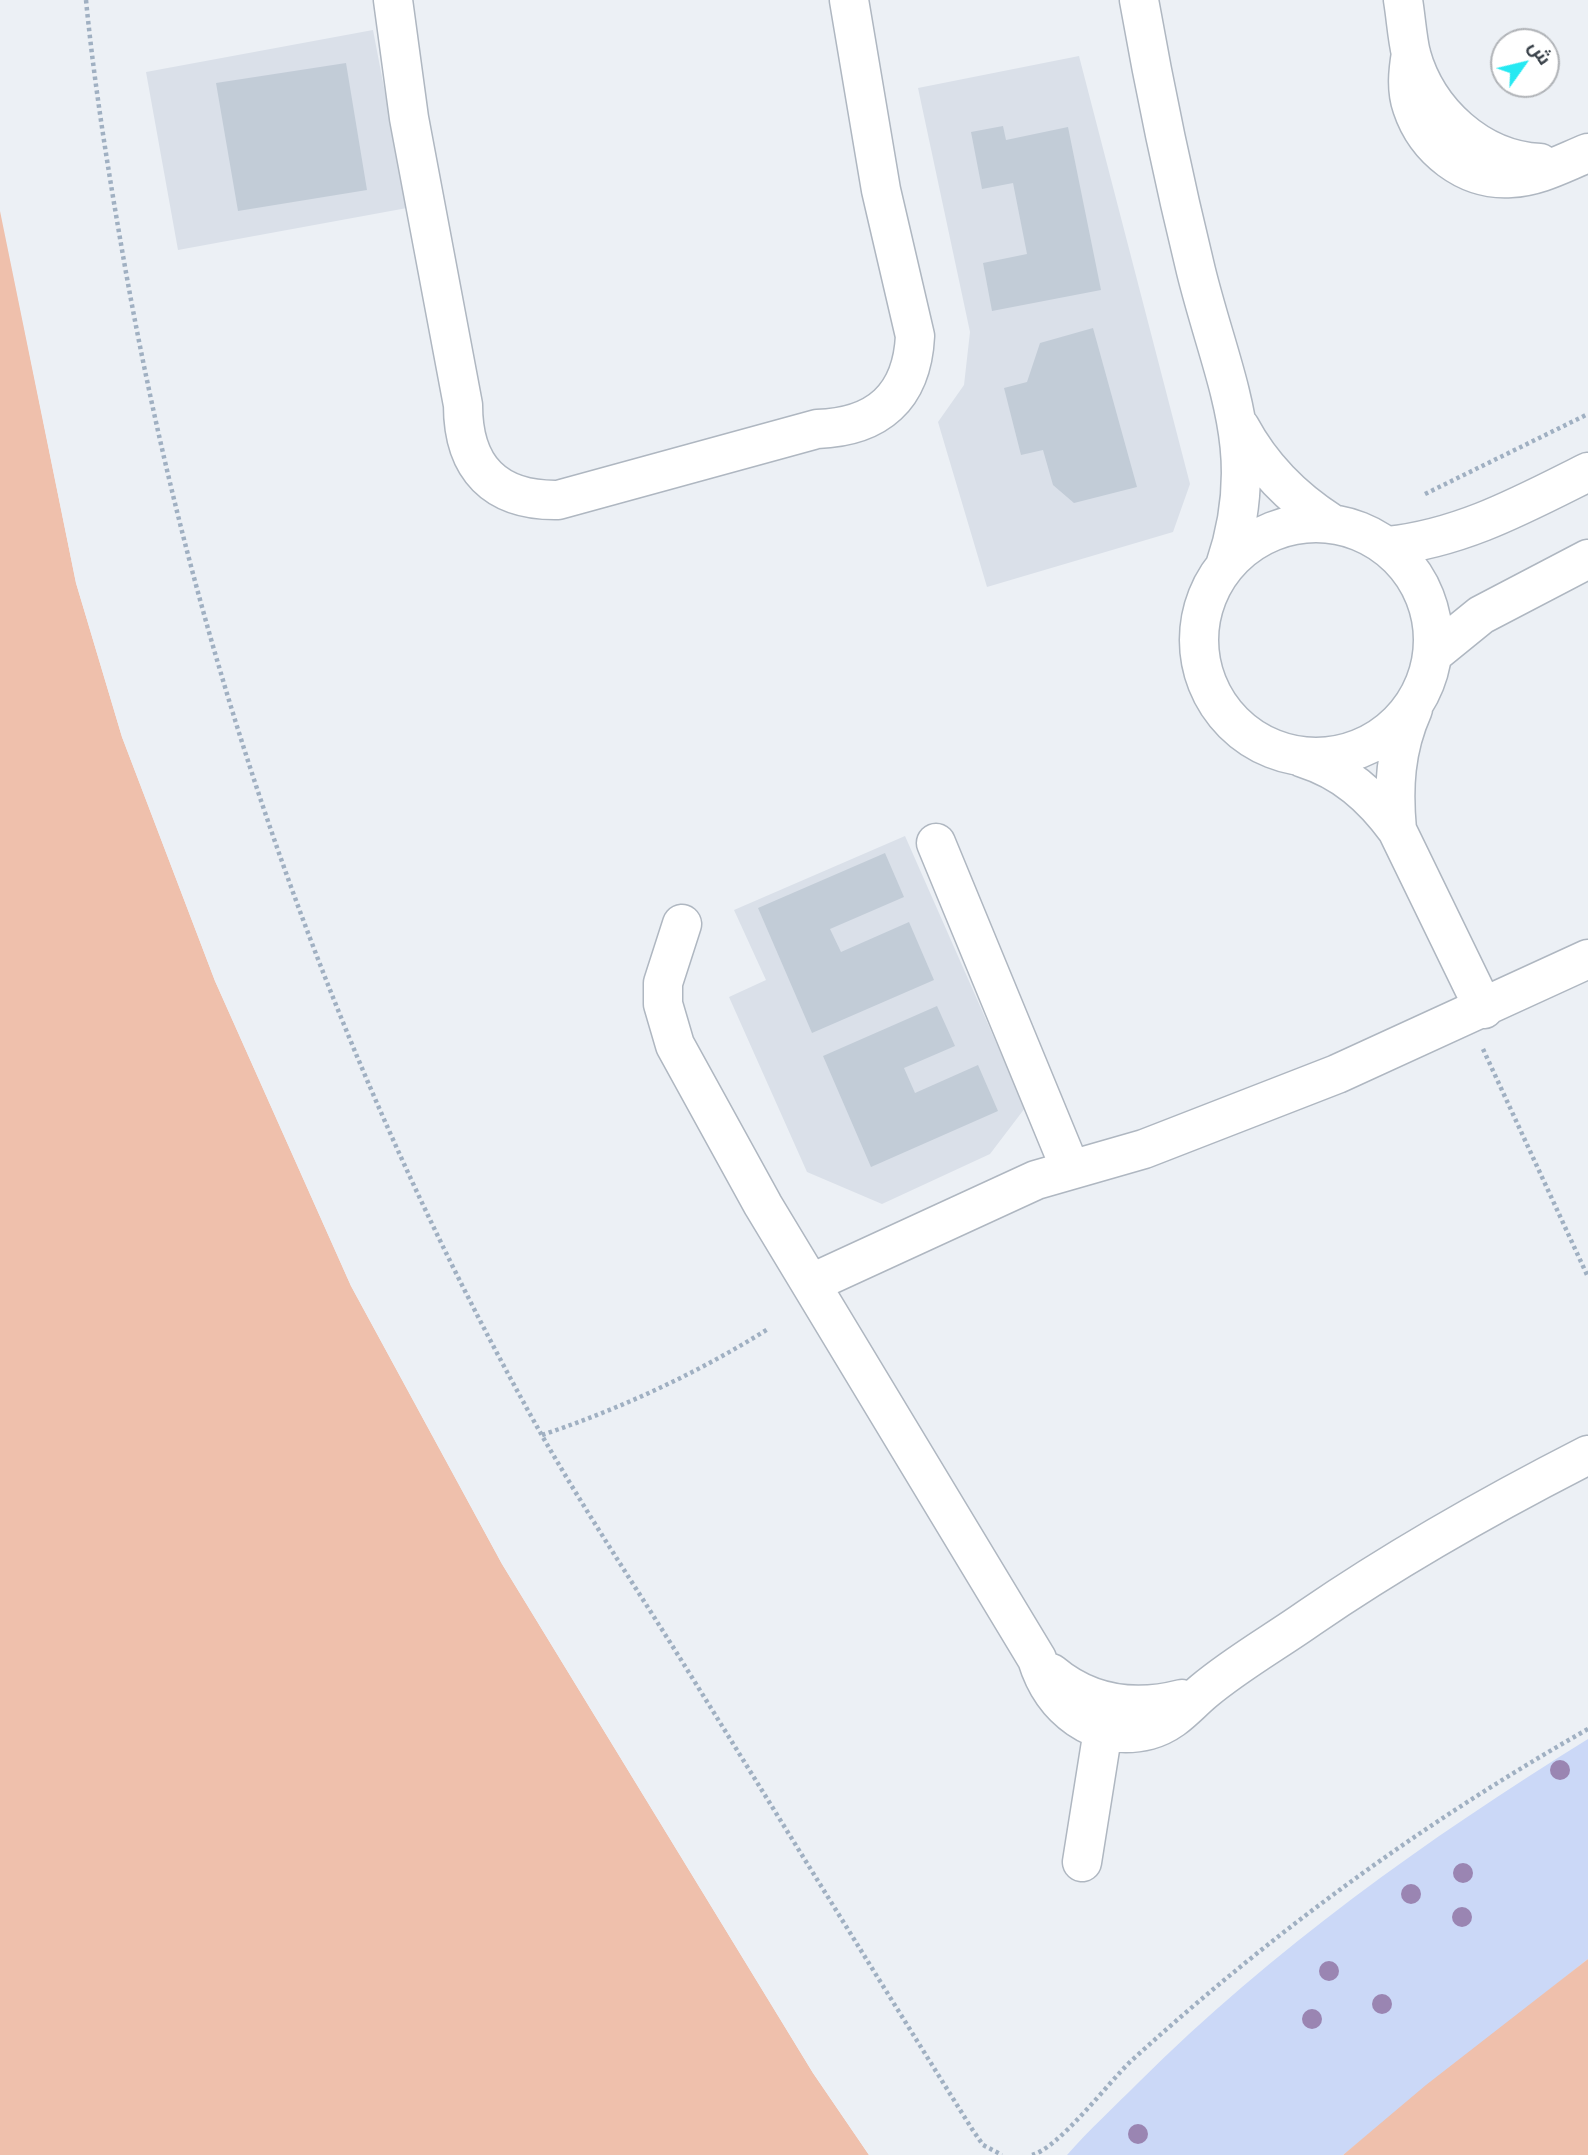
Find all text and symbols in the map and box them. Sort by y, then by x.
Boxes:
north arrow [1490,28,1560,98]
text: ش [1525,36,1558,69]

